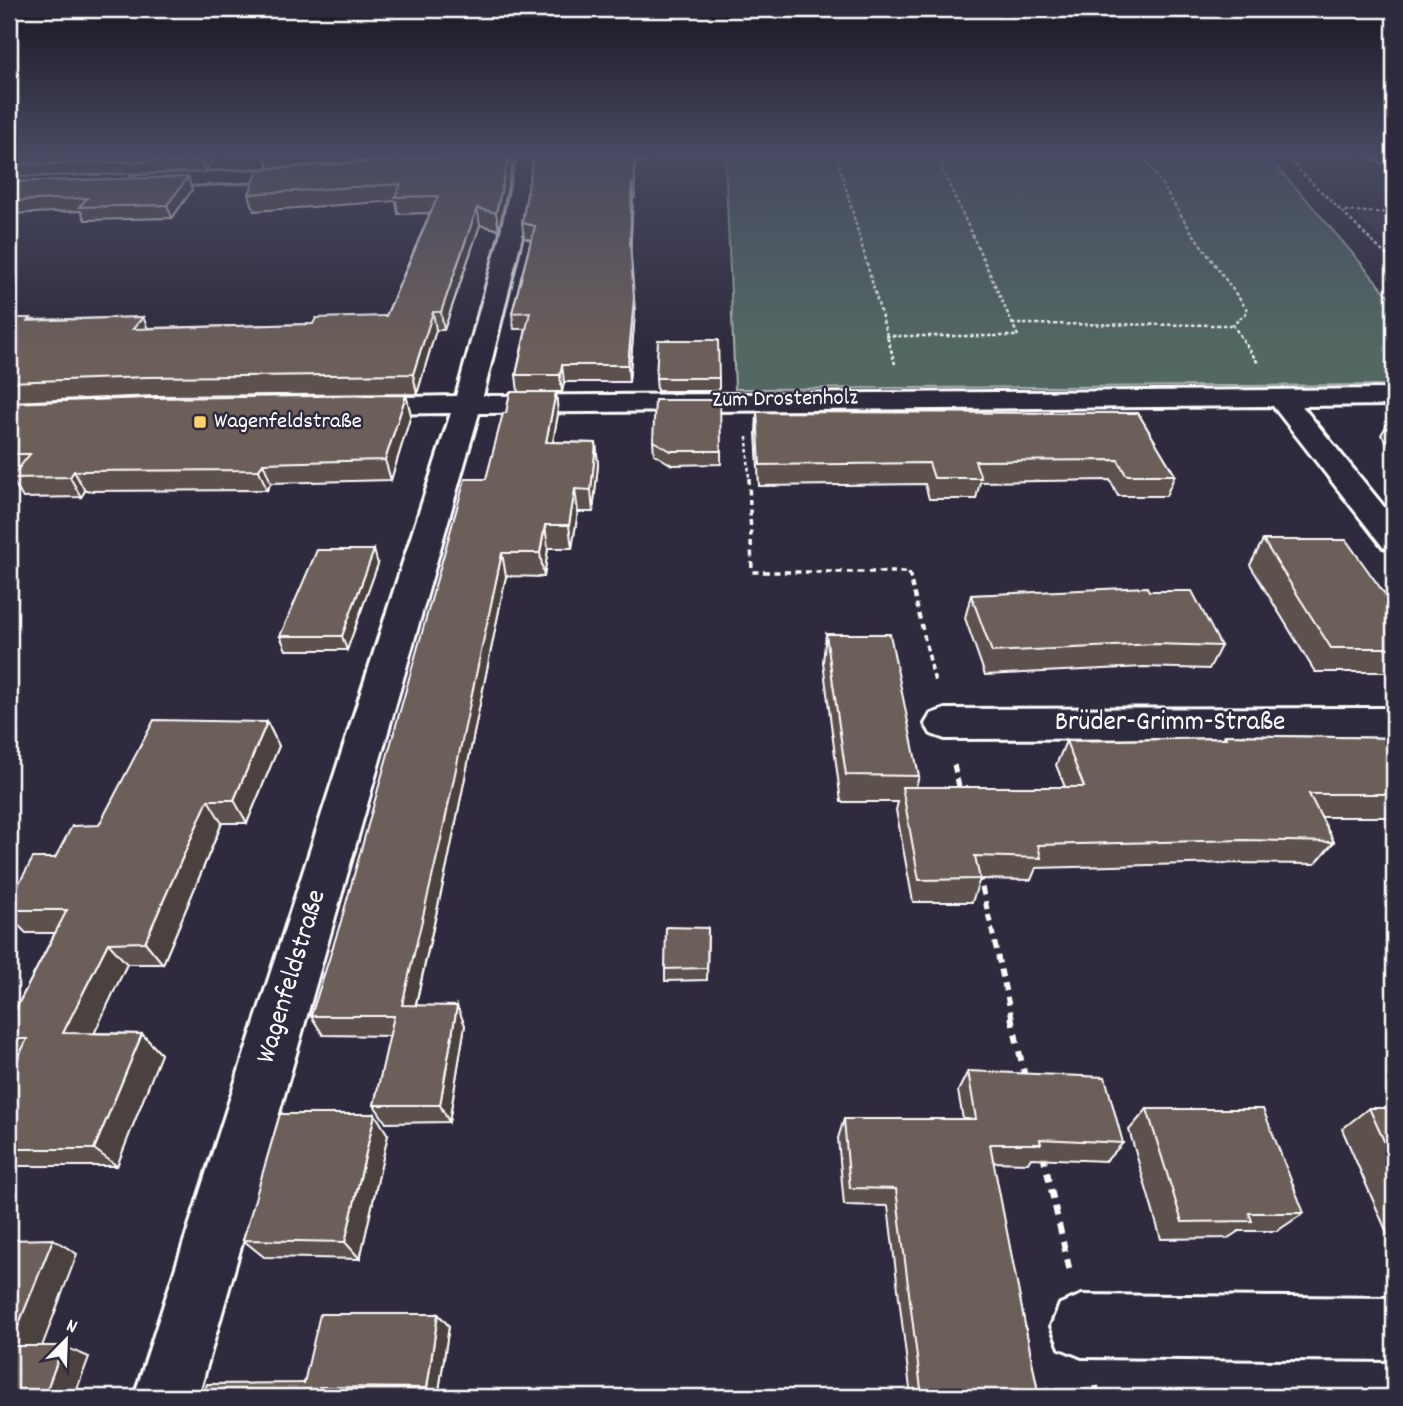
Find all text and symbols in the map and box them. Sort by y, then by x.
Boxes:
street label: Zum Drostenholz [712,382,858,418]
place label: Wagenfeldstraße [214,406,362,439]
marker: Wagenfeldstraße [192,414,208,430]
street label: Brüder-Grimm-Straße [1055,704,1285,744]
street label: Wagenfeldstraße [248,885,338,1069]
north arrow [32,1304,102,1374]
text: N [62,1313,81,1342]

